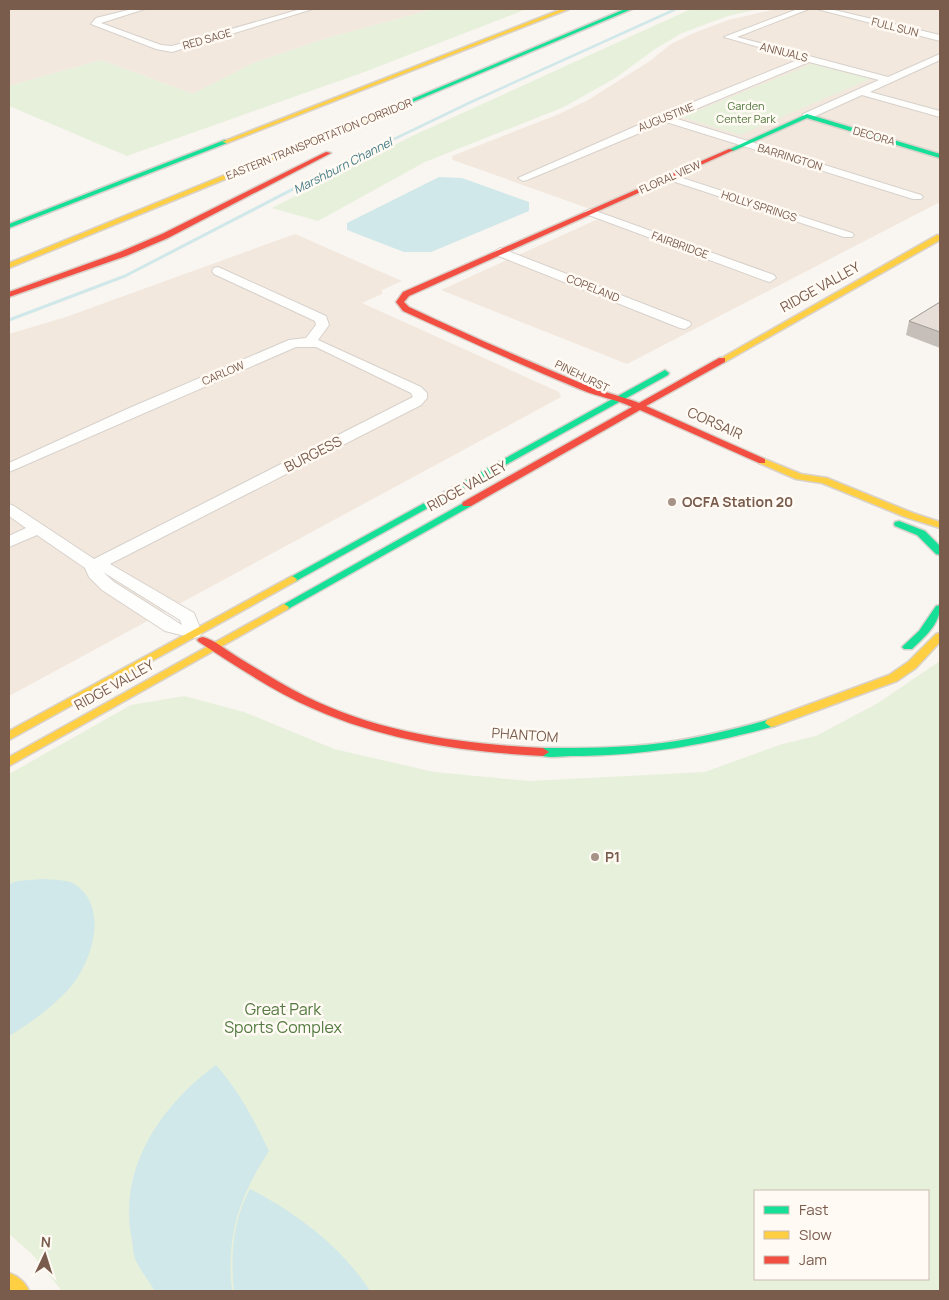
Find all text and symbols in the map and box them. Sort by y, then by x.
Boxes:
street label: FULL SUN [870,13,920,40]
street label: RED SAGE [181,24,233,53]
street label: ANNUALS [759,38,810,65]
street label: EASTERN TRANSPORTATION CORRIDOR [223,94,414,183]
street label: AUGUSTINE [635,98,696,135]
park label: Garden Center Park [716,98,776,126]
street label: DECORA [851,122,897,149]
water label: Marshburn Channel [290,132,397,198]
street label: BARRINGTON [756,140,825,174]
street label: FLORAL VIEW [637,156,704,197]
street label: HOLLY SPRINGS [720,186,799,225]
street label: FAIRBRIDGE [650,227,711,262]
street label: RIDGE VALLEY [776,257,863,316]
street label: COPELAND [564,270,622,305]
street label: PINEHURST [553,356,612,395]
street label: CARLOW [199,357,247,388]
street label: CORSAIR [685,402,746,443]
street label: BURGESS [281,431,345,476]
street label: RIDGE VALLEY [423,456,510,515]
place label: OCFA Station 20 [682,492,793,511]
marker: OCFA Station 20 [666,496,678,508]
street label: RIDGE VALLEY [70,655,157,714]
street label: PHANTOM [491,723,559,746]
place label: P1 [605,847,620,866]
marker: P1 [589,851,601,863]
park label: Great Park Sports Complex [224,998,342,1038]
legend [754,1190,929,1280]
text: Fast [799,1199,828,1220]
text: Slow [799,1224,832,1245]
north arrow [20,1230,70,1280]
text: N [40,1232,52,1251]
text: Jam [799,1249,827,1270]

